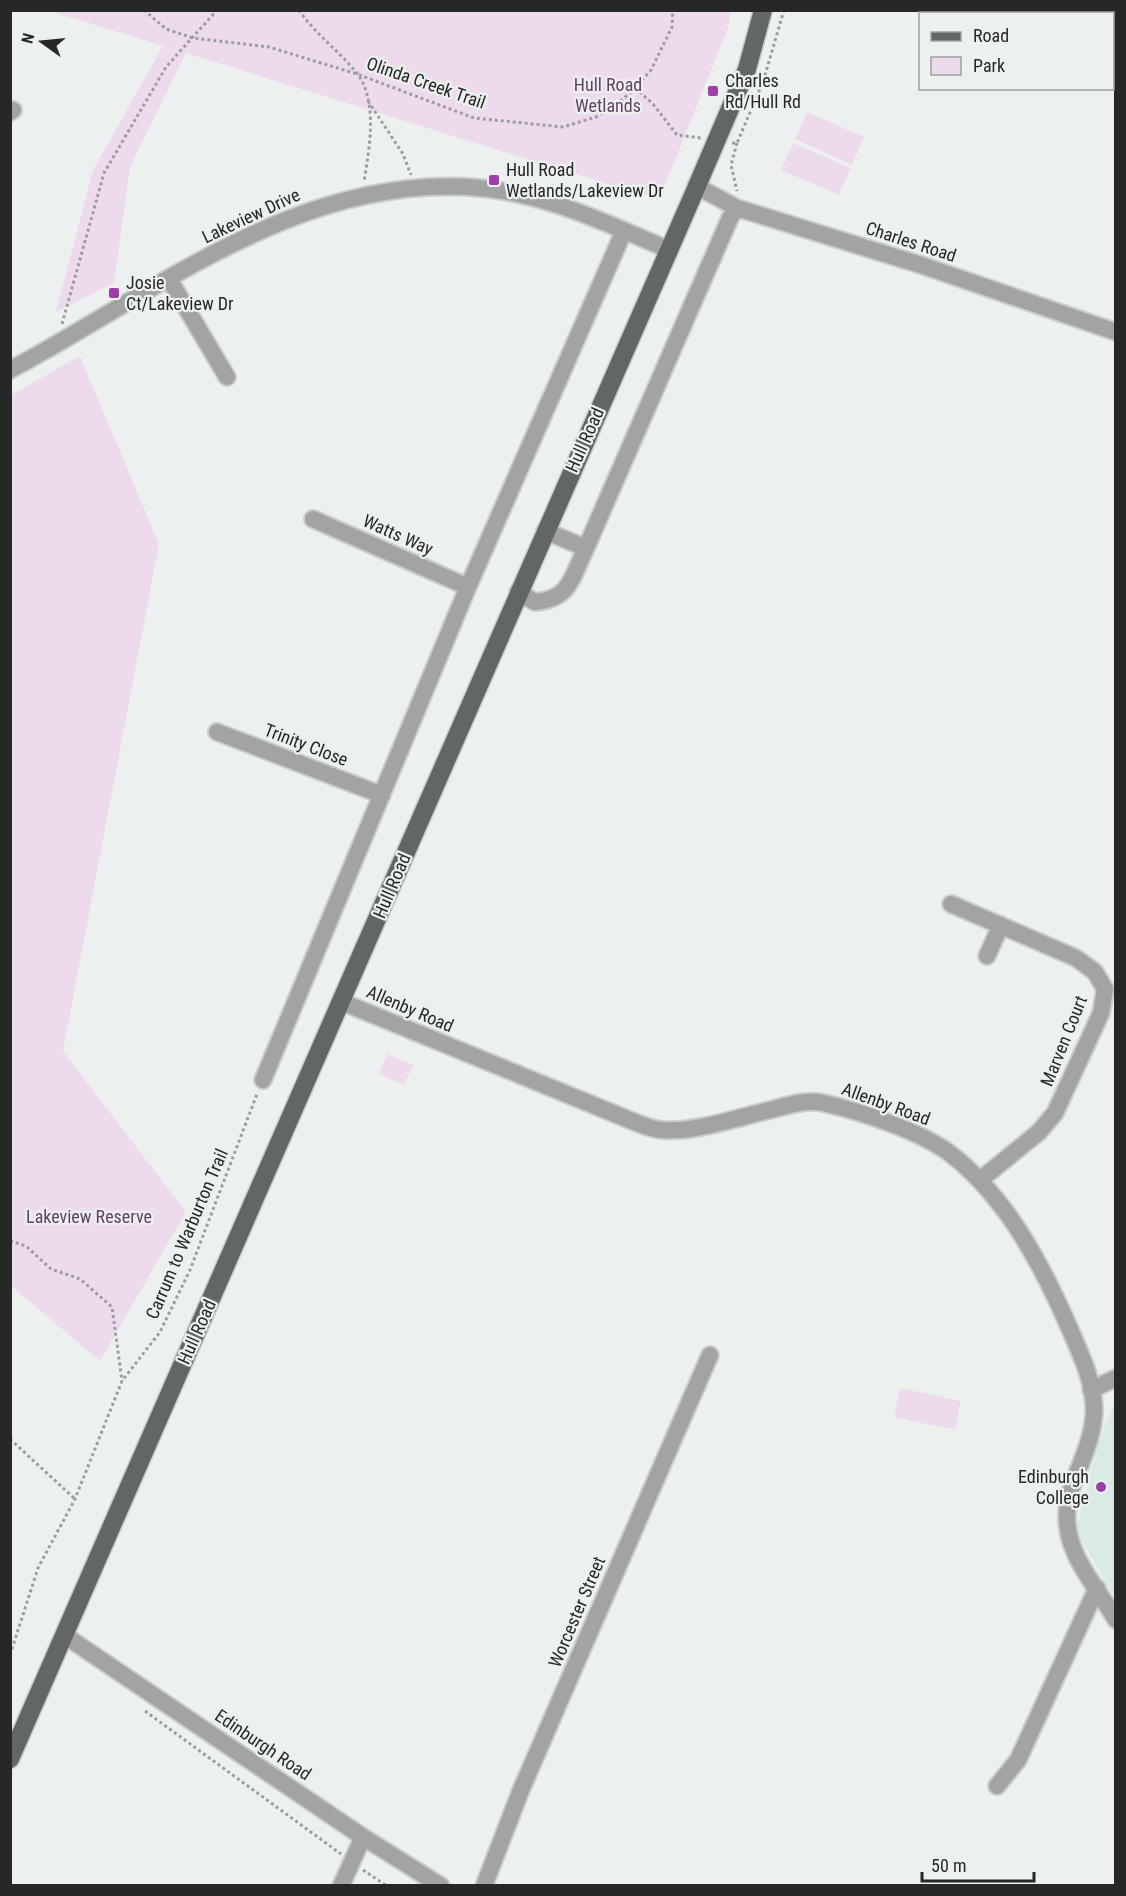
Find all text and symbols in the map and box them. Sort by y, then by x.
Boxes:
north arrow [12,12,72,72]
legend [919,12,1114,90]
text: Road [973,25,1009,46]
text: N [18,31,38,45]
street label: Olinda Creek Trail [364,52,488,113]
text: Park [973,55,1005,76]
place label: Charles Rd/Hull Rd [725,70,801,112]
park label: Hull Road Wetlands [574,74,642,116]
marker: Charles Rd/Hull Rd [706,84,720,98]
place label: Hull Road Wetlands/Lakeview Dr [506,159,664,201]
marker: Hull Road Wetlands/Lakeview Dr [487,173,501,187]
street label: Lakeview Drive [199,184,303,247]
street label: Charles Road [863,217,959,266]
place label: Josie Ct/Lakeview Dr [126,272,234,314]
marker: Josie Ct/Lakeview Dr [107,286,121,300]
street label: Hull Road [561,404,608,475]
street label: Watts Way [360,510,437,559]
street label: Trinity Close [261,719,351,770]
street label: Hull Road [369,850,415,921]
street label: Allenby Road [364,981,457,1036]
street label: Marven Court [1036,992,1091,1089]
street label: Allenby Road [839,1078,933,1129]
street label: Carrum to Warburton Trail [141,1146,232,1322]
park label: Lakeview Reserve [26,1206,152,1227]
street label: Hull Road [173,1296,220,1367]
place label: Edinburgh College [1018,1466,1089,1508]
marker: Edinburgh College [1094,1480,1108,1494]
street label: Worcester Street [544,1553,609,1670]
street label: Edinburgh Road [211,1705,315,1784]
scale bar [922,1845,1034,1883]
text: 50 m [931,1855,966,1876]

